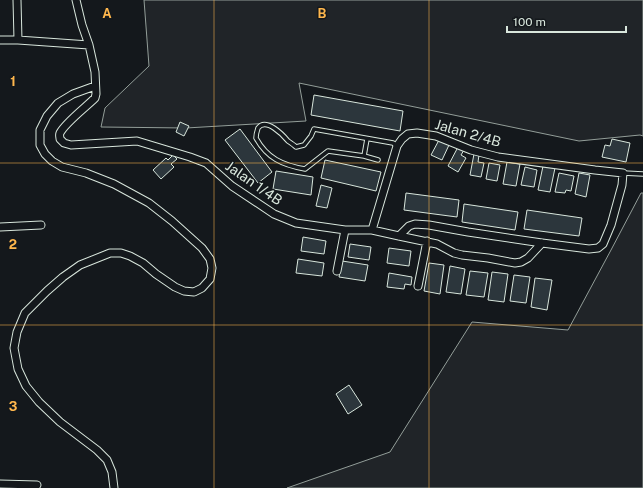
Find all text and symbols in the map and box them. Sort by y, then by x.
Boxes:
text: A [102,6,112,21]
text: B [318,6,327,21]
scale bar [507,8,626,34]
text: 100 m [513,15,546,29]
text: 1 [10,74,16,89]
street label: Jalan 2/4B [433,116,503,150]
street label: Jalan 1/4B [223,158,285,208]
text: 2 [9,237,17,252]
text: 3 [9,399,18,414]

